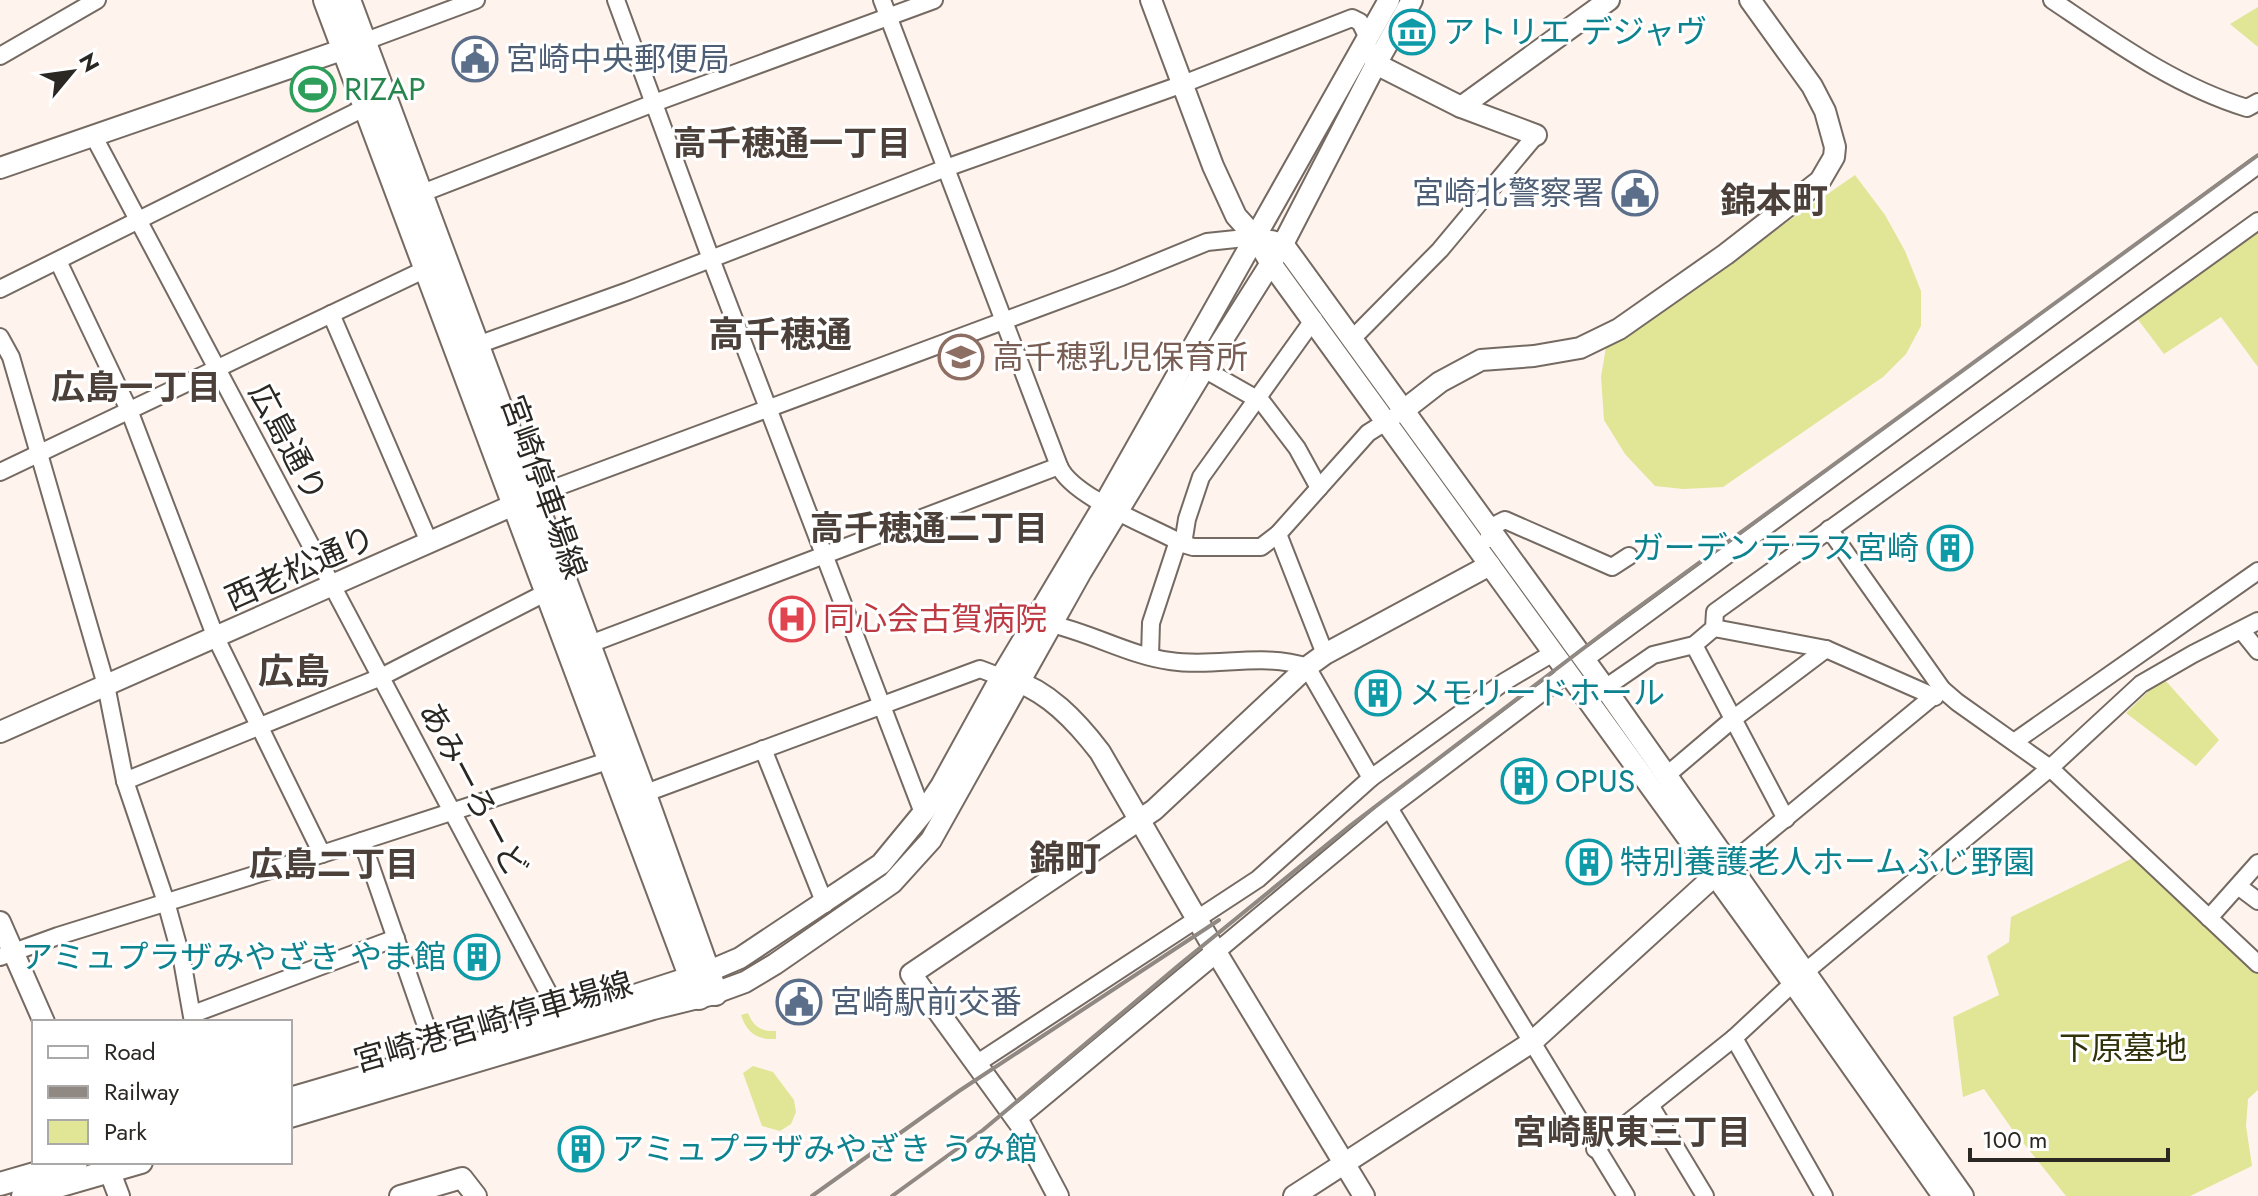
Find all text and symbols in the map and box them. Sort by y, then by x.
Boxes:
museum icon: アトリエ デジャヴ [1388,8,1436,56]
place label: アトリエ デジャヴ [1443,9,1707,55]
north arrow [32,32,112,112]
public building icon: 宮崎中央郵便局 [451,35,499,83]
place label: 宮崎中央郵便局 [506,36,730,82]
text: N [71,47,108,78]
sports icon: RIZAP [289,65,337,113]
place label: RIZAP [344,66,426,112]
district label: 高千穂通一丁目 [673,119,911,168]
public building icon: 宮崎北警察署 [1611,169,1659,217]
place label: 宮崎北警察署 [1412,170,1604,216]
district label: 錦本町 [1720,174,1828,226]
district label: 高千穂通 [708,308,852,360]
school or university icon: 高千穂乳児保育所 [937,333,985,381]
place label: 高千穂乳児保育所 [992,334,1248,380]
district label: 広島一丁目 [51,363,221,412]
street label: 広島通り [238,375,338,509]
street label: 宮崎停車場線 [490,389,598,585]
district label: 高千穂通二丁目 [810,504,1048,553]
street label: 西老松通り [218,514,382,622]
building icon: ガーデンテラス宮崎 [1926,524,1974,572]
place label: ガーデンテラス宮崎 [1632,525,1919,571]
hospital icon: 同心会古賀病院 [768,595,816,643]
place label: 同心会古賀病院 [823,596,1047,642]
district label: 広島 [258,645,330,697]
building icon: メモリードホール [1354,669,1402,717]
place label: メモリードホール [1409,670,1665,716]
street label: あみーろーど [408,693,538,885]
building icon: OPUS [1500,757,1548,805]
place label: OPUS [1555,758,1635,804]
district label: 錦町 [1029,832,1101,884]
building icon: 特別養護老人ホームふじ野園 [1565,838,1613,886]
place label: 特別養護老人ホームふじ野園 [1620,839,2035,885]
district label: 広島二丁目 [249,840,419,889]
building icon: アミュプラザみやざき やま館 [453,933,501,981]
place label: アミュプラザみやざき やま館 [21,934,446,980]
street label: 宮崎港宮崎停車場線 [348,960,638,1084]
public building icon: 宮崎駅前交番 [775,978,823,1026]
place label: 宮崎駅前交番 [830,979,1022,1025]
legend [32,1020,292,1164]
park label: 下原墓地 [2059,1025,2187,1071]
text: Road [104,1034,156,1069]
text: Railway [104,1074,179,1109]
district label: 宮崎駅東三丁目 [1513,1108,1751,1157]
scale bar [1970,1112,2168,1162]
text: Park [104,1114,147,1149]
text: 100 m [1982,1122,2048,1157]
building icon: アミュプラザみやざき うみ館 [557,1125,605,1173]
place label: アミュプラザみやざき うみ館 [612,1126,1037,1172]

